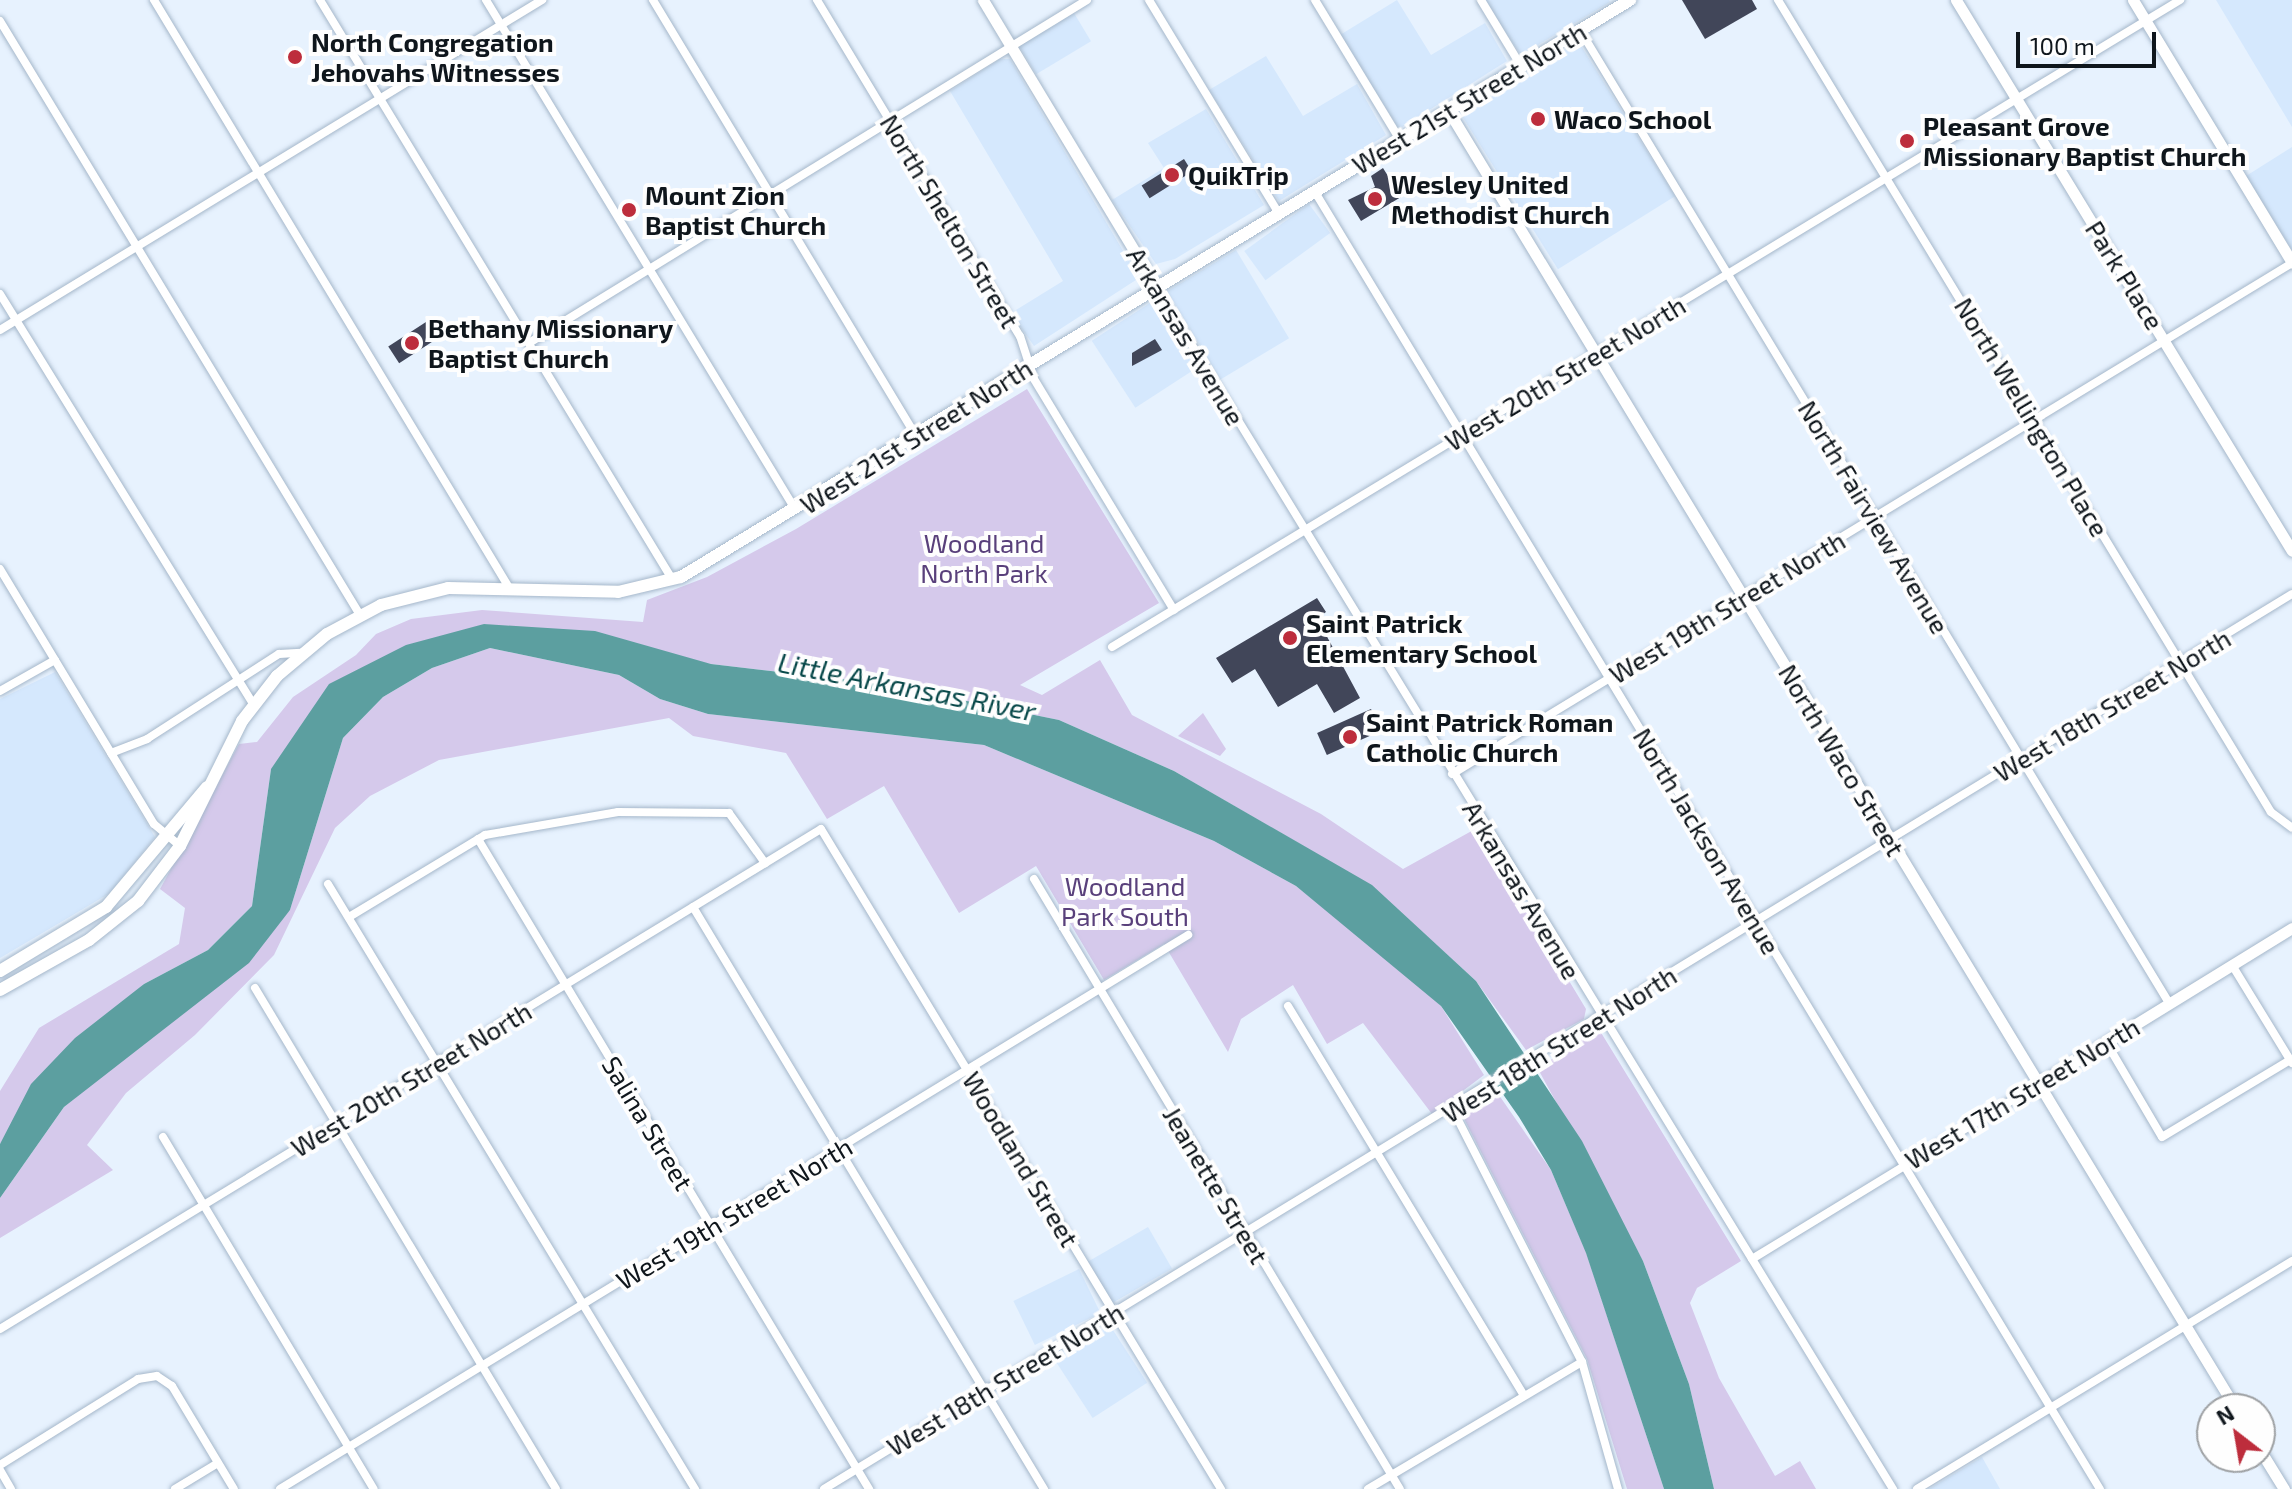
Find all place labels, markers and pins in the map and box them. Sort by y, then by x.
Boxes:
place label: North Congregation Jehovahs Witnesses [311,26,560,88]
marker: North Congregation Jehovahs Witnesses [286,48,304,66]
place label: Waco School [1554,103,1711,135]
marker: Waco School [1529,110,1547,128]
place label: Pleasant Grove Missionary Baptist Church [1923,110,2247,172]
marker: Pleasant Grove Missionary Baptist Church [1898,132,1916,150]
place label: QuikTrip [1188,159,1289,191]
marker: QuikTrip [1163,166,1181,184]
place label: Wesley United Methodist Church [1391,168,1610,230]
place label: Mount Zion Baptist Church [645,179,826,240]
marker: Wesley United Methodist Church [1366,190,1384,208]
marker: Mount Zion Baptist Church [620,201,638,219]
place label: Bethany Missionary Baptist Church [428,312,674,374]
marker: Bethany Missionary Baptist Church [403,334,421,352]
place label: Saint Patrick Elementary School [1306,607,1538,668]
marker: Saint Patrick Elementary School [1281,629,1299,647]
place label: Saint Patrick Roman Catholic Church [1366,706,1614,768]
marker: Saint Patrick Roman Catholic Church [1341,728,1359,746]

